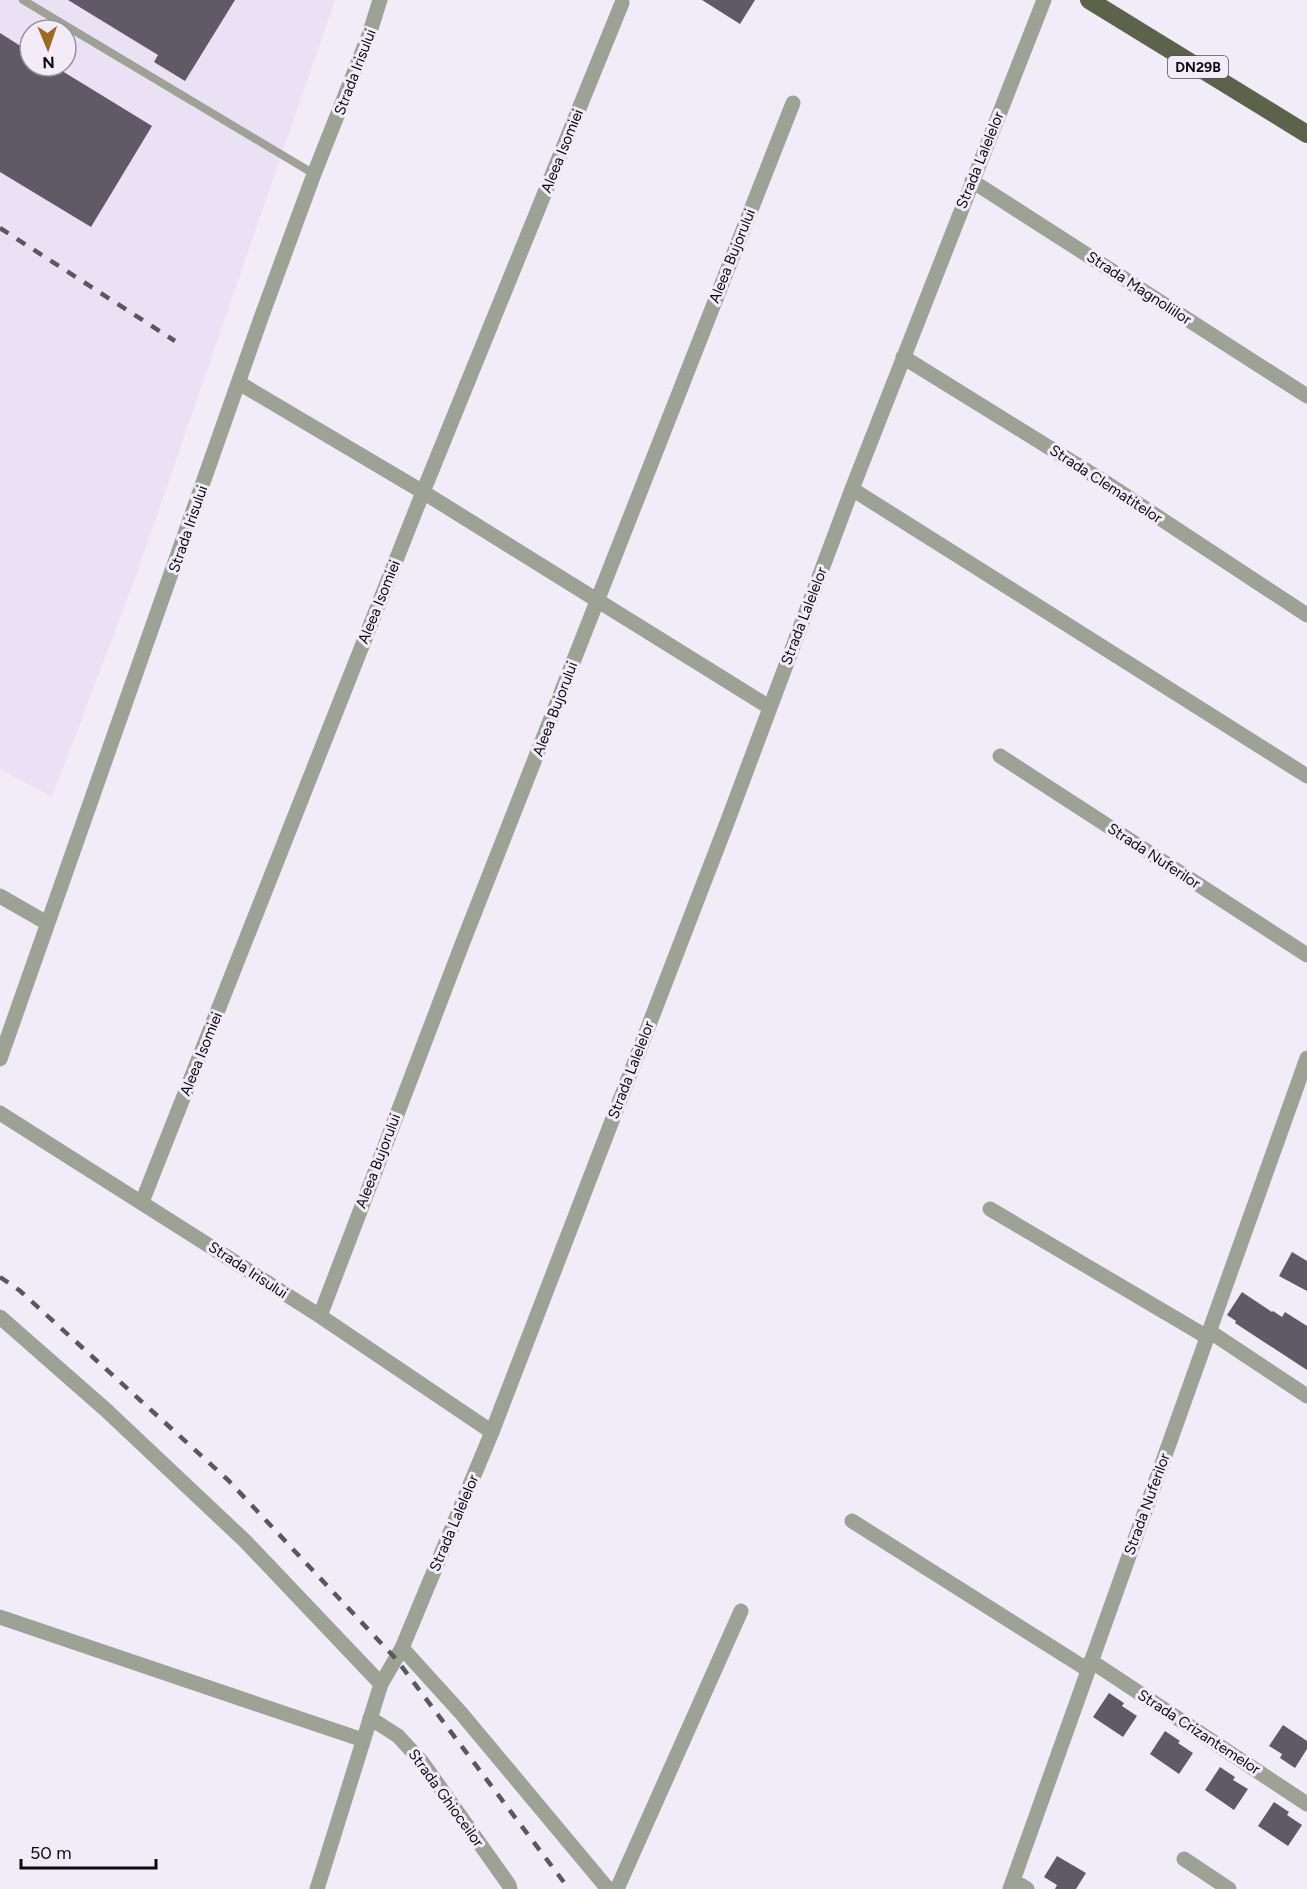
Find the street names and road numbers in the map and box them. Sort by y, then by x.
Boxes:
street label: Strada Irisului [330,26,380,118]
road number: DN29B [1168,56,1228,78]
street label: Aleea Isomiei [537,106,587,196]
street label: Strada Lalelelor [952,109,1008,211]
street label: Aleea Bujorului [705,206,759,306]
street label: Strada Magnoliilor [1083,247,1195,329]
street label: Strada Clematitelor [1046,441,1166,527]
street label: Strada Irisului [165,483,211,575]
street label: Aleea Isomiei [354,557,404,647]
street label: Strada Lalelelor [777,565,831,667]
street label: Aleea Bujorului [529,659,581,759]
street label: Strada Nuferilor [1104,819,1204,893]
street label: Aleea Isomiei [176,1009,226,1099]
street label: Strada Lalelelor [604,1019,658,1121]
street label: Aleea Bujorului [352,1111,404,1211]
street label: Strada Irisului [205,1238,291,1302]
street label: Strada Nuferilor [1120,1451,1174,1557]
street label: Strada Lalelelor [426,1472,482,1574]
street label: Strada Crizantemelor [1134,1686,1264,1778]
street label: Strada Ghioceilor [404,1746,488,1850]

